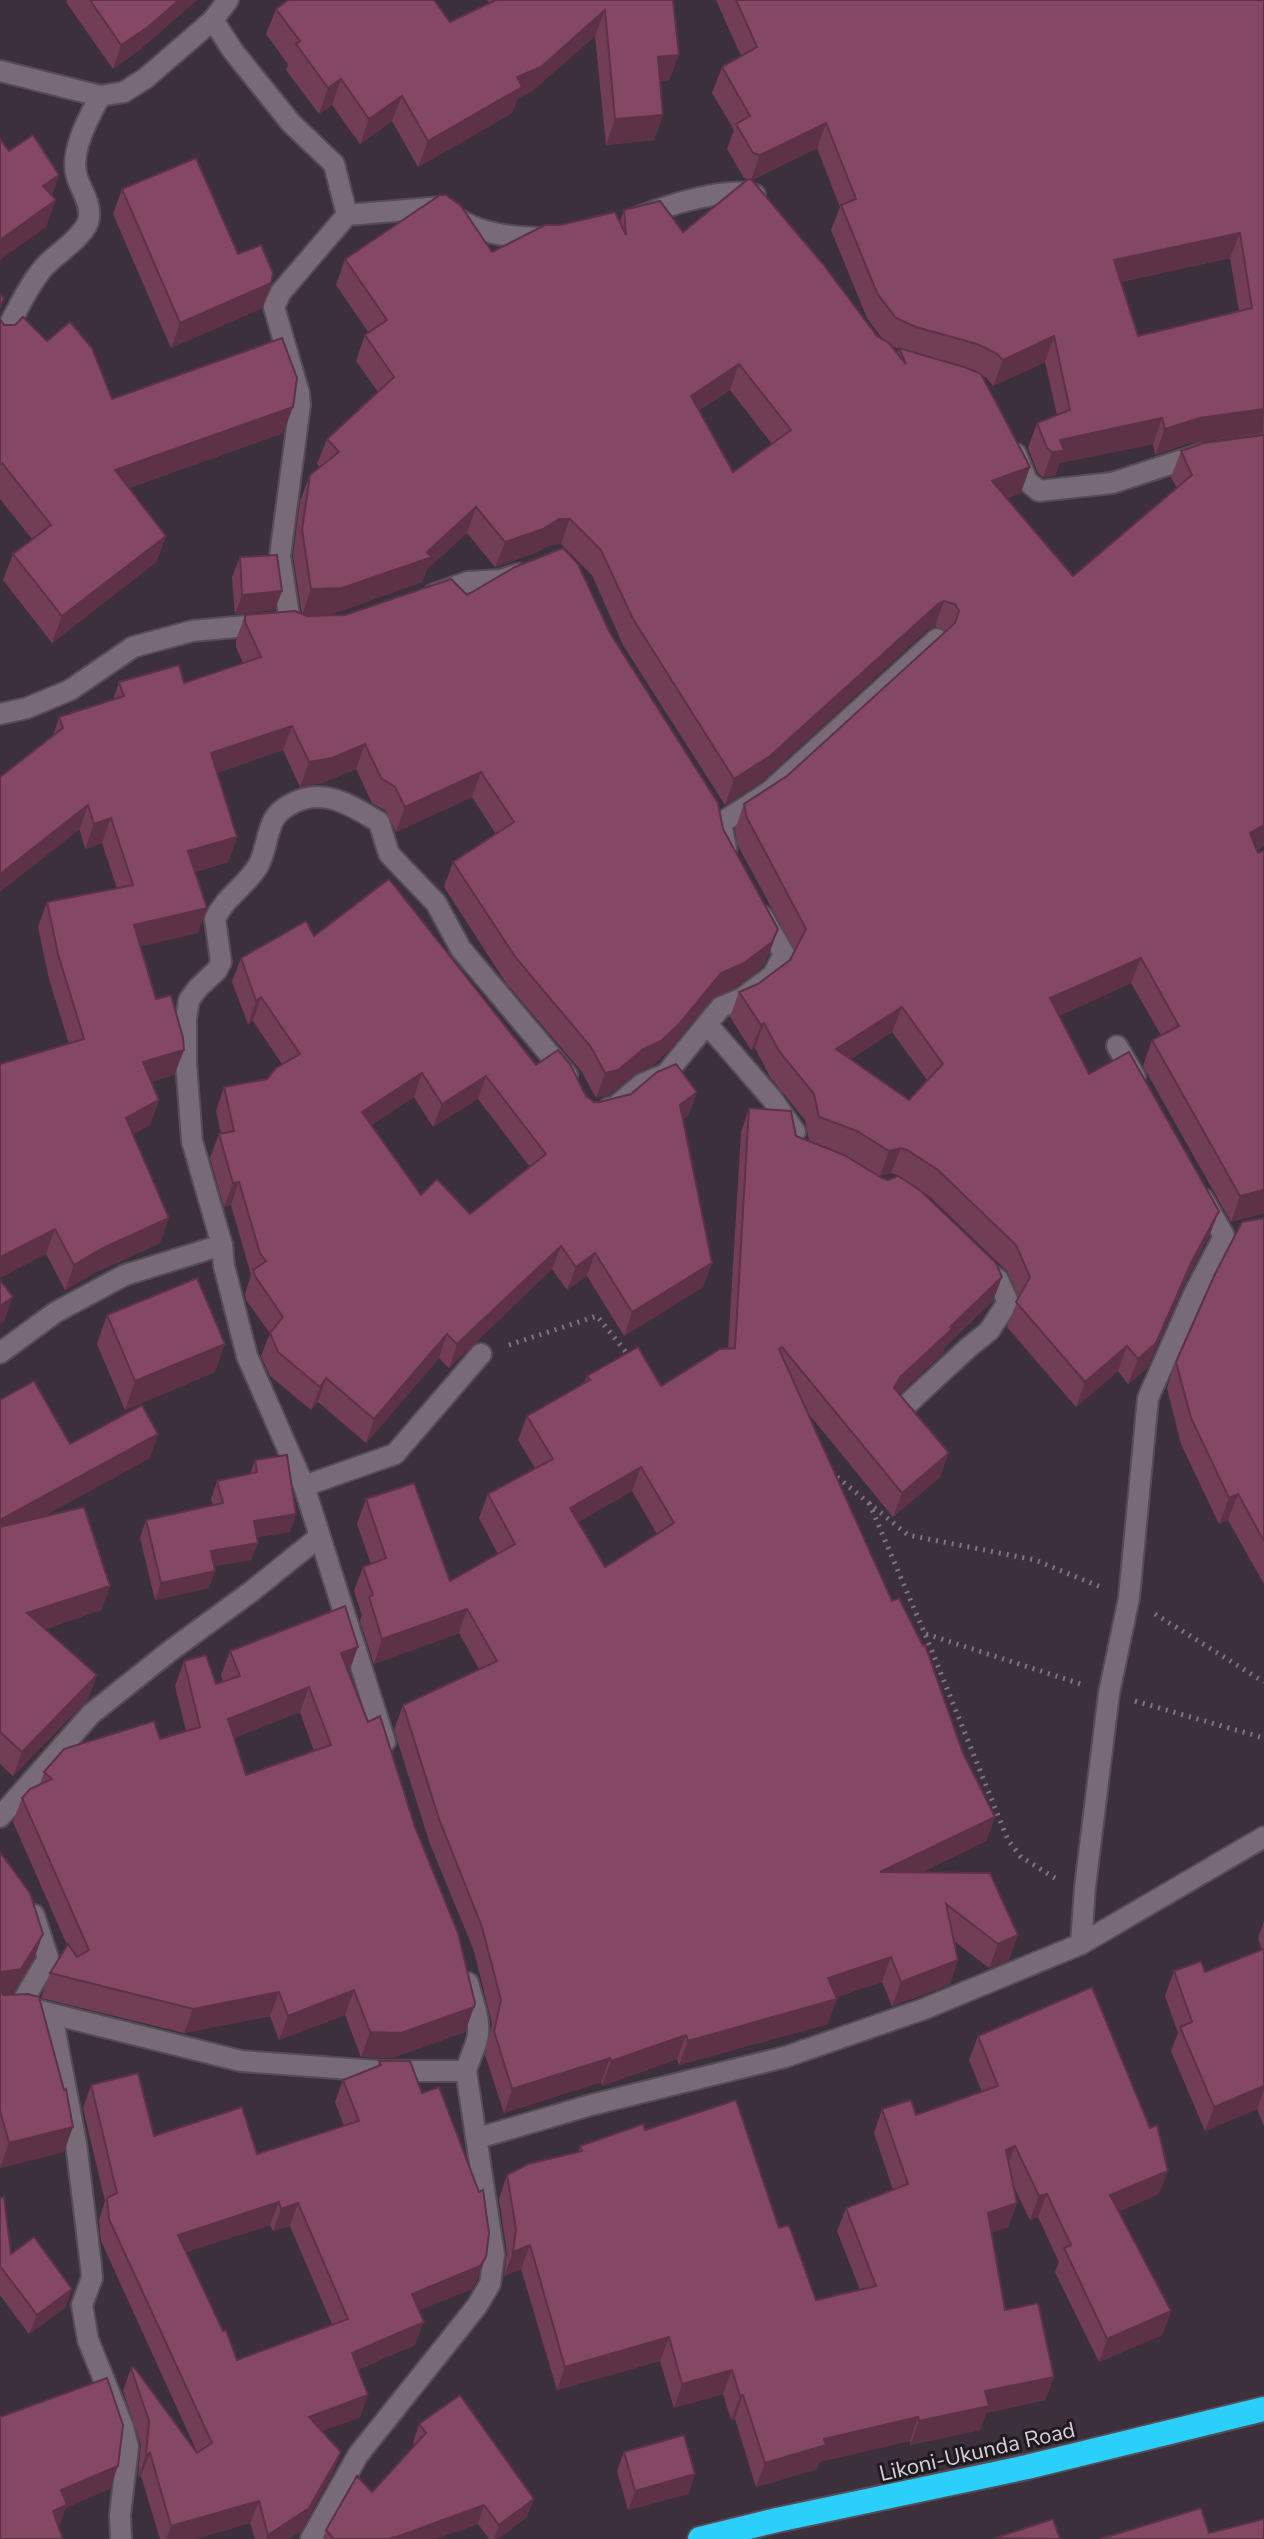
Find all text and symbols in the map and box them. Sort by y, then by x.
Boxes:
street label: Likoni-Ukunda Road [876,2415,1078,2489]

